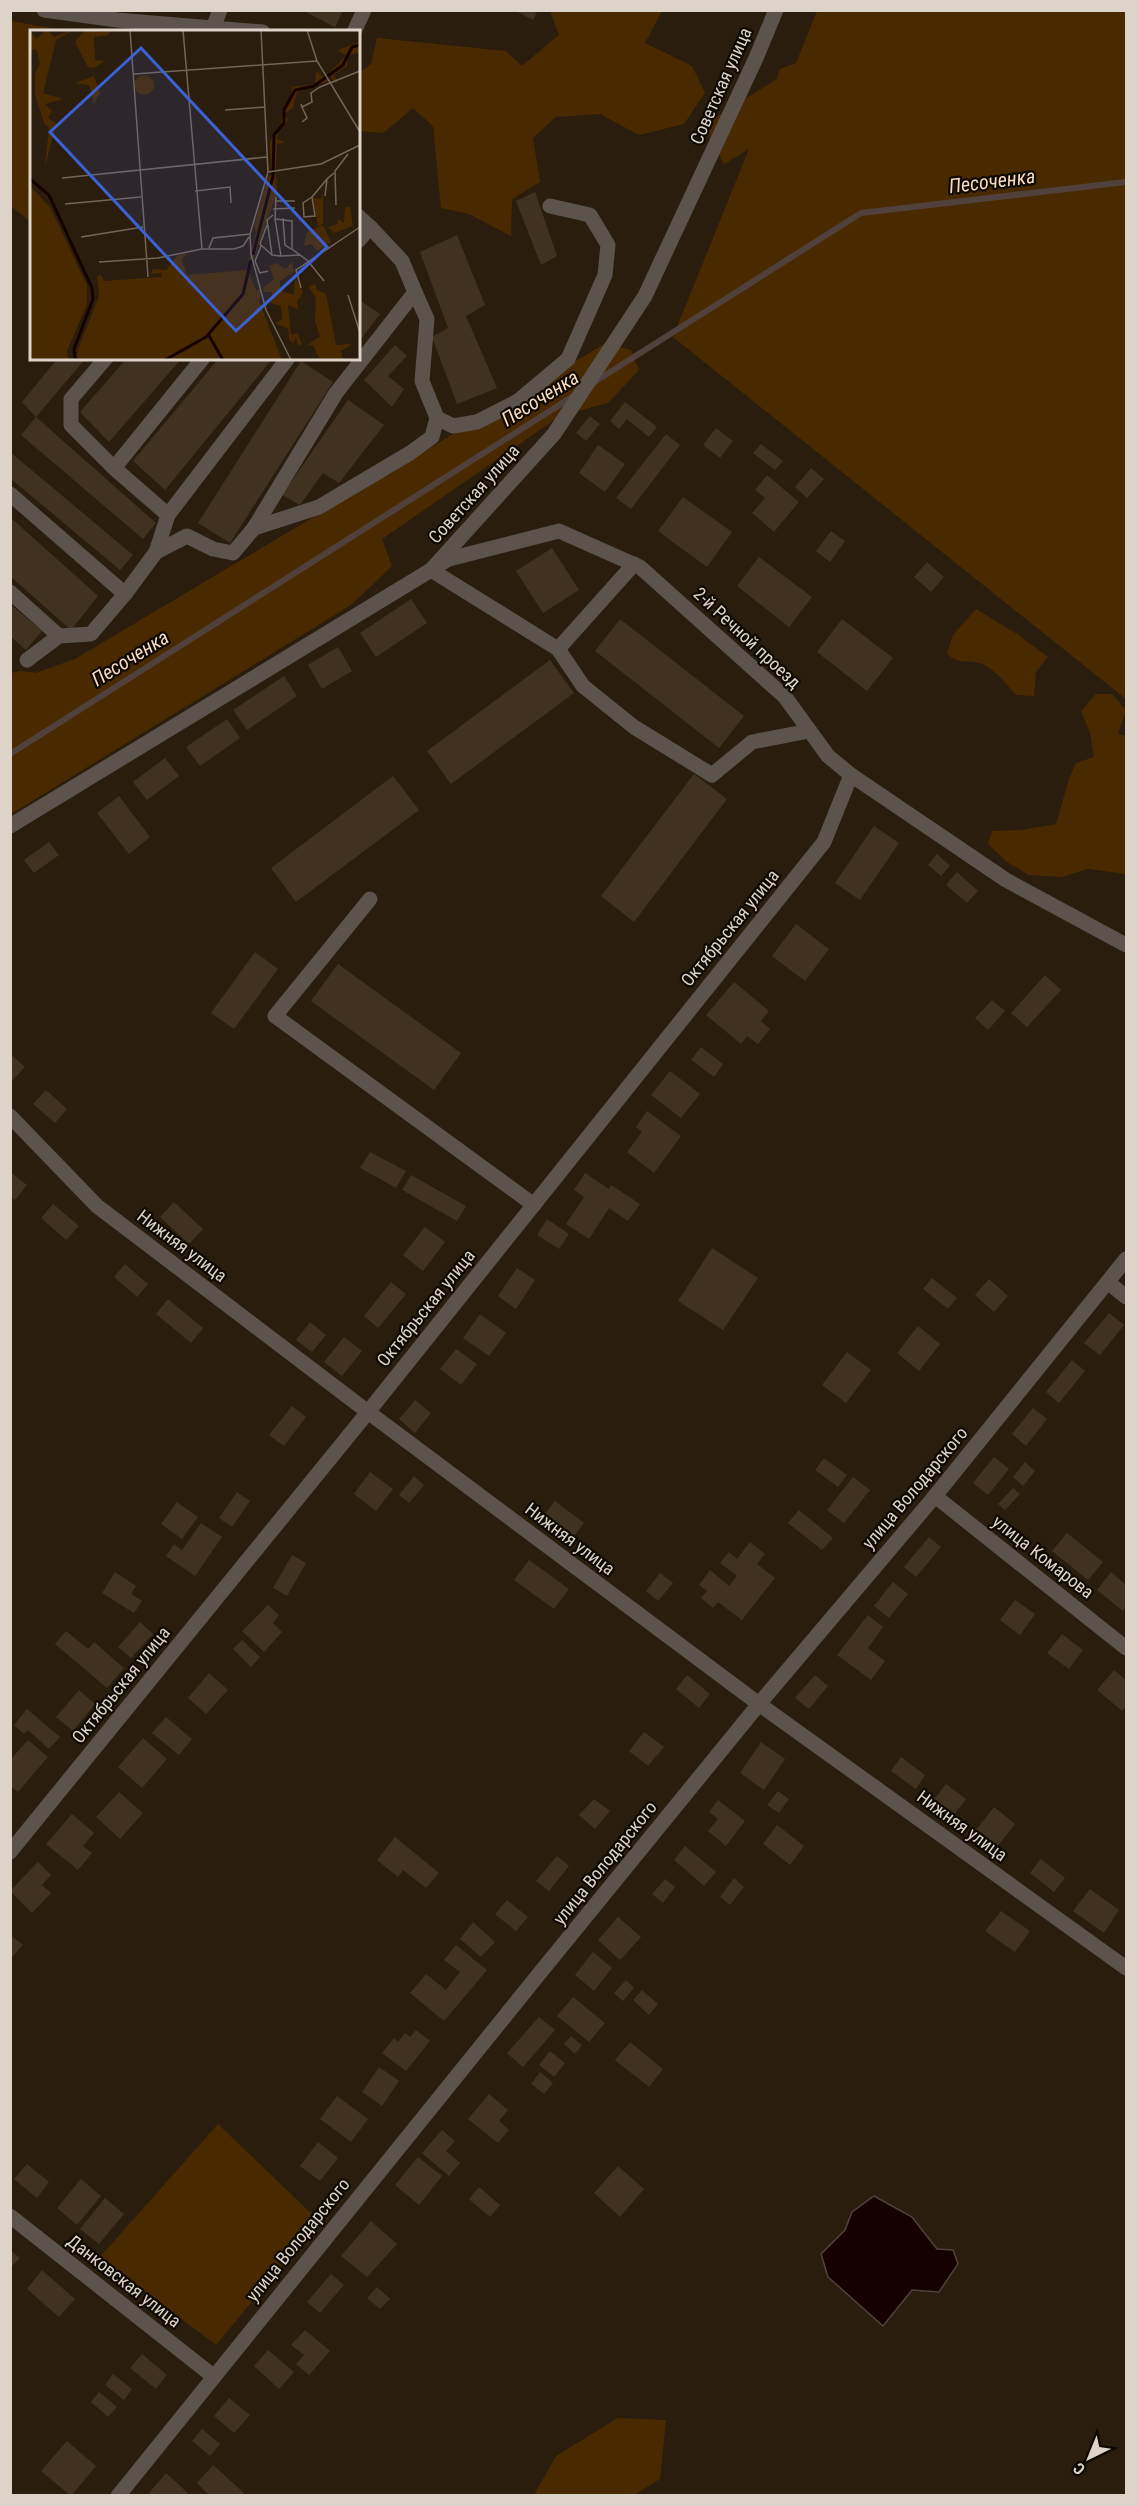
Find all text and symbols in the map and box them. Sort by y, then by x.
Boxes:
street label: Советская улица [685,24,756,147]
inset map [30,30,360,360]
water label: Песоченка [947,164,1037,198]
water label: Песоченка [497,365,583,431]
street label: Советская улица [424,440,523,547]
street label: 2-й Речной проезд [690,583,805,693]
water label: Песоченка [87,625,173,691]
street label: Октябрьская улица [676,865,783,990]
street label: Нижняя улица [133,1205,231,1286]
street label: Октябрьская улица [372,1245,479,1370]
street label: улица Володарского [858,1423,972,1553]
street label: Нижняя улица [521,1498,619,1579]
street label: улица Комарова [989,1511,1098,1603]
street label: Октябрьская улица [67,1622,174,1747]
street label: Нижняя улица [913,1786,1012,1865]
street label: улица Володарского [548,1797,661,1929]
street label: улица Володарского [241,2174,354,2306]
street label: Данковская улица [63,2230,185,2331]
north arrow [1059,2428,1119,2488]
text: С [1069,2459,1089,2479]

